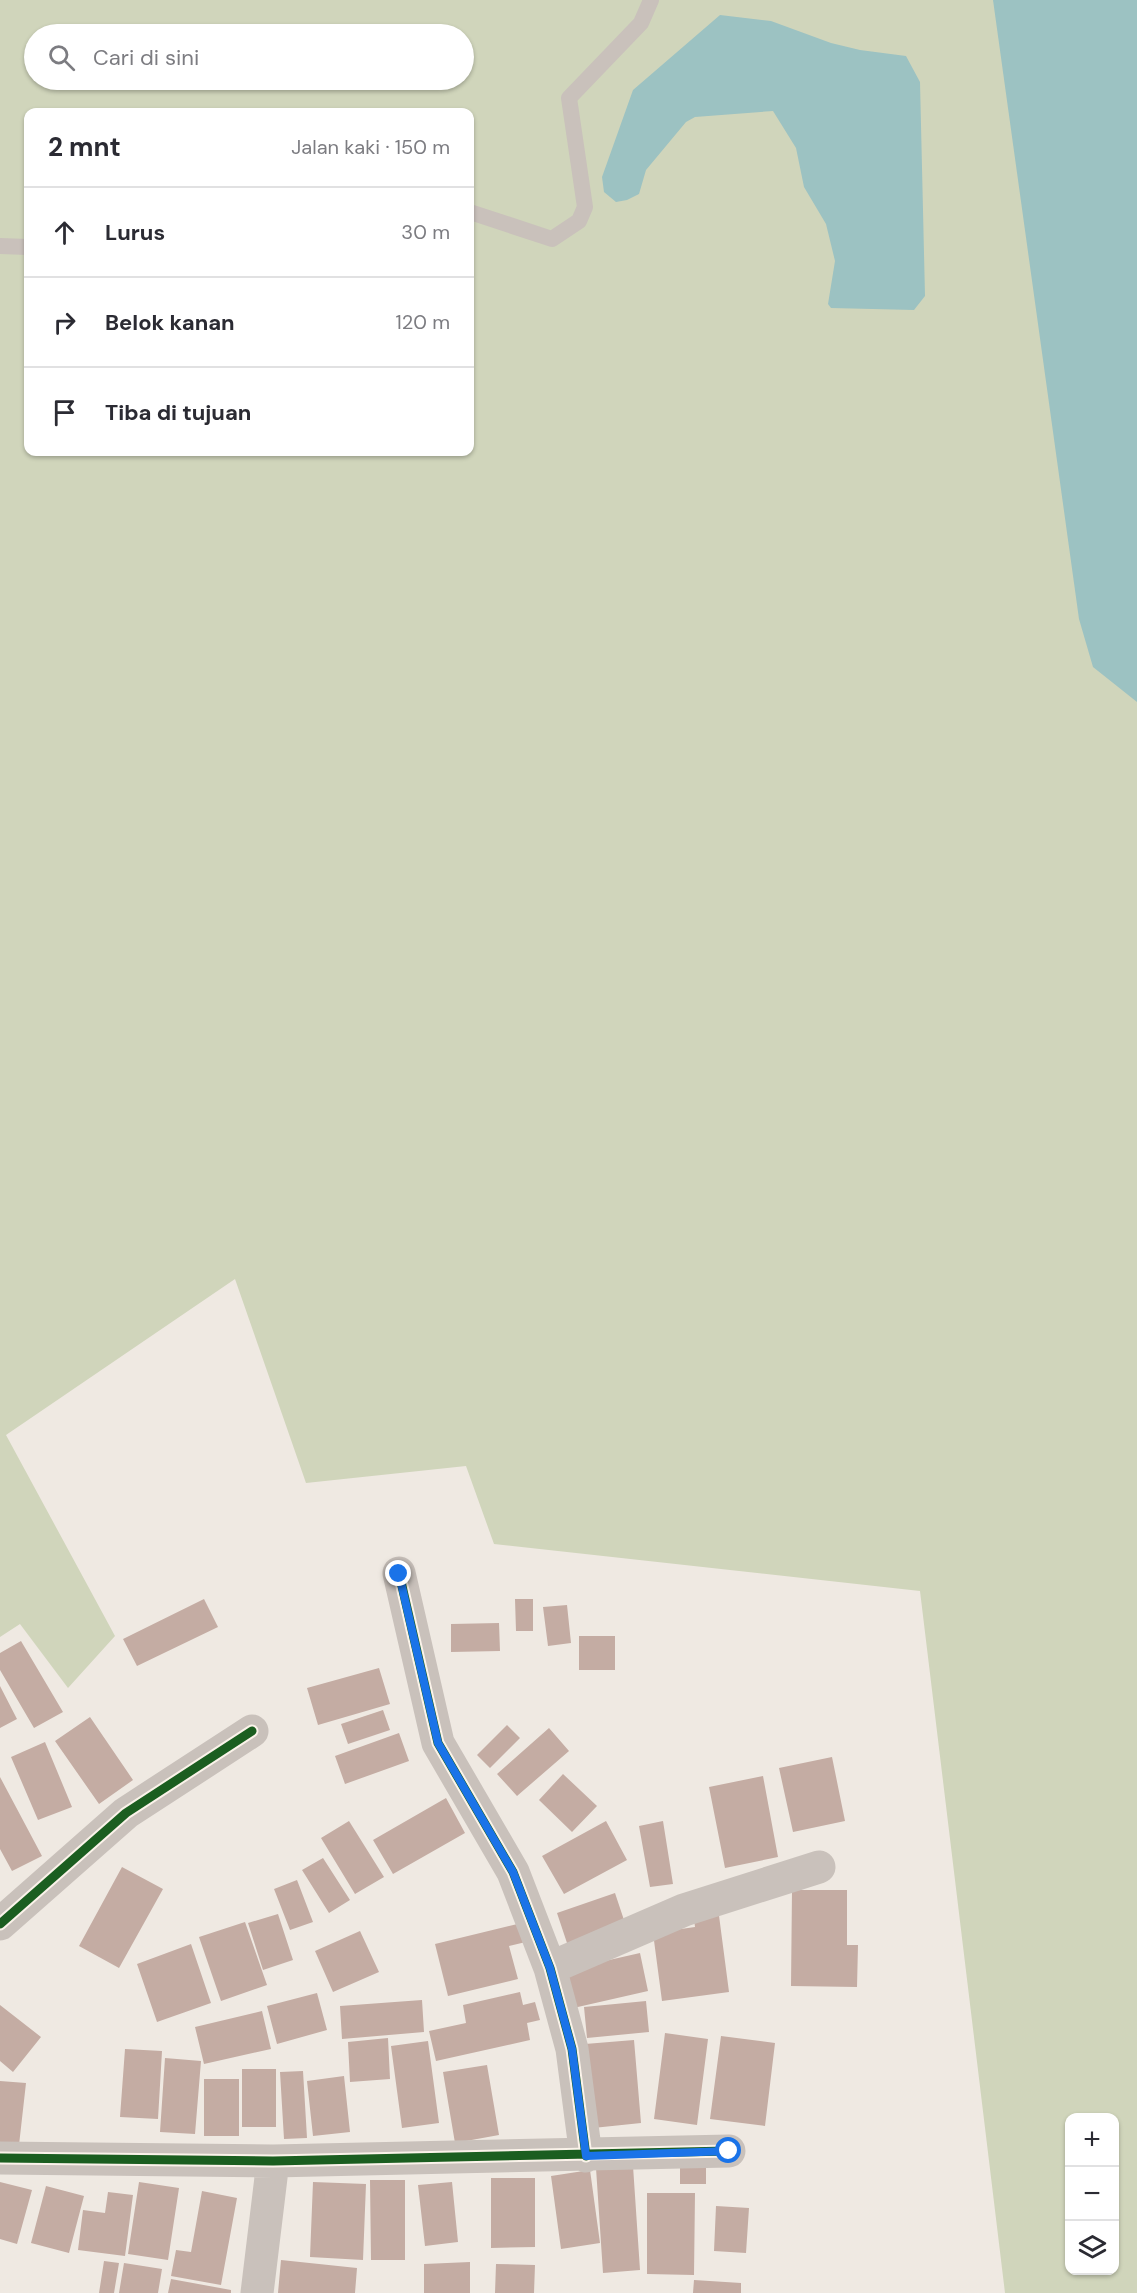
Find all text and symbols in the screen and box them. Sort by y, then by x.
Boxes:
search box [24,24,474,90]
icon: search [45,41,78,74]
text: Cari di sini [93,43,199,72]
text: 2 mnt [48,130,121,164]
text: Jalan kaki · 150 m [291,134,450,160]
icon: ahead [48,216,81,249]
text: Lurus [105,218,165,247]
text: 30 m [401,219,450,245]
icon: right [48,306,81,339]
text: Belok kanan [105,308,235,337]
text: 120 m [396,309,450,335]
icon: arrive [48,396,81,429]
text: Tiba di tujuan [105,398,251,427]
route end [385,1560,411,1586]
map controls [1065,2113,1119,2275]
button: + [1065,2113,1119,2167]
route start [715,2137,741,2163]
button: − [1065,2167,1119,2221]
button: layers [1065,2221,1119,2275]

